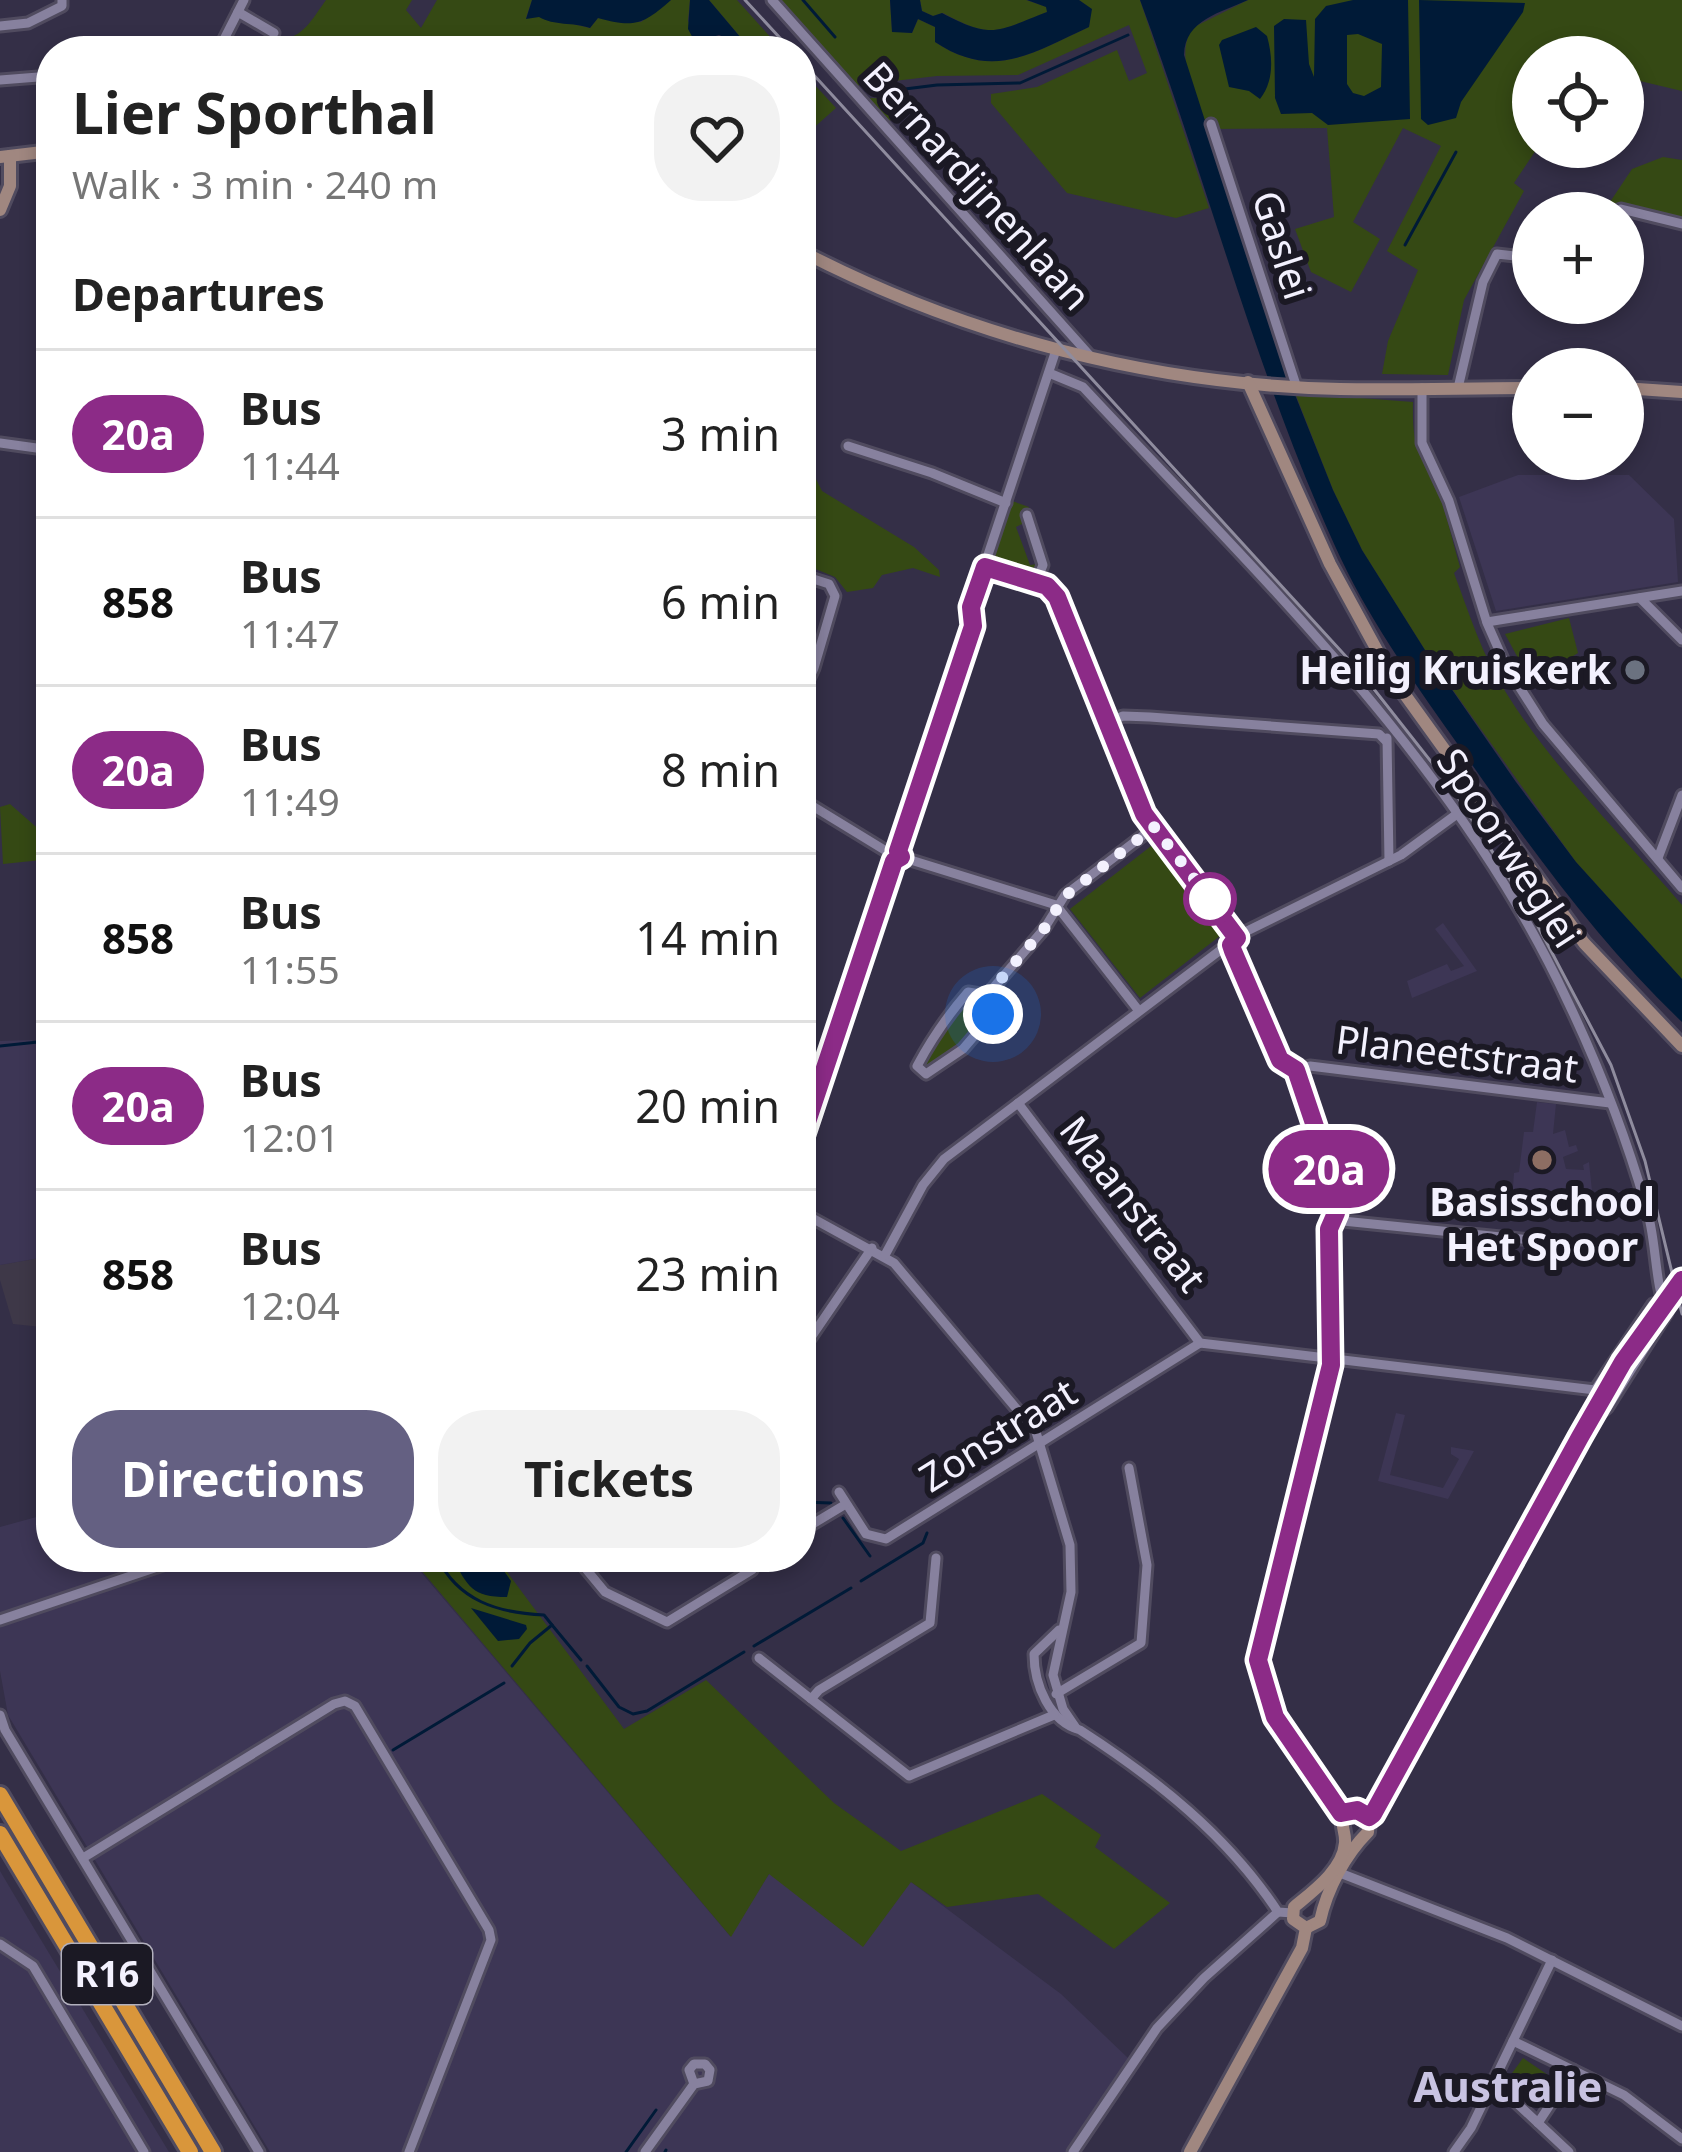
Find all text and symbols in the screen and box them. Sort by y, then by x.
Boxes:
map controls [1512,36,1644,480]
button: locate [1512,36,1644,168]
street label: Bernardijnenlaan [852,49,1104,321]
text: Lier Sporthal [72,73,437,151]
button: heart [654,75,780,201]
text: Walk · 3 min · 240 m [72,157,438,210]
street label: Gaslei [1241,184,1326,306]
button: + [1512,192,1644,324]
text: Departures [72,263,325,324]
button: − [1512,348,1644,480]
text: Bus [240,377,322,438]
text: 3 min [661,403,780,464]
text: 20a [101,405,175,462]
text: 11:44 [240,438,340,491]
text: Bus [240,545,322,606]
text: 6 min [661,571,780,632]
text: 858 [102,573,174,630]
text: 11:47 [240,606,340,659]
place label: Heilig Kruiskerk [1299,642,1612,695]
marker: Heilig Kruiskerk [1622,657,1648,683]
text: Bus [240,713,322,774]
street label: Spoorweglei [1426,737,1594,957]
text: 8 min [661,739,780,800]
text: 20a [101,741,175,798]
text: 11:49 [240,774,340,827]
unlabelled marker [1185,874,1235,924]
text: Bus [240,881,322,942]
text: 14 min [635,907,780,968]
text: 858 [102,909,174,966]
text: 11:55 [240,942,340,995]
your location [963,984,1023,1044]
street label: Planeetstraat [1333,1011,1581,1094]
text: Bus [240,1049,322,1110]
text: 20 min [635,1075,780,1136]
text: 20a [101,1077,175,1134]
street label: Maanstraat [1049,1104,1219,1302]
text: 12:01 [240,1110,340,1163]
line badge: 20a [1260,1130,1398,1208]
text: 20a [1292,1140,1366,1197]
marker: Basisschool Het Spoor [1529,1147,1555,1173]
place label: Basisschool Het Spoor [1429,1174,1655,1272]
text: Bus [240,1217,322,1278]
text: 23 min [635,1243,780,1304]
text: 858 [102,1245,174,1302]
text: 12:04 [240,1278,340,1331]
street label: Zonstraat [909,1365,1086,1503]
button: Directions [72,1410,414,1548]
button: Tickets [438,1410,780,1548]
road number: R16 [62,1944,152,2004]
district label: Australie [1414,2057,1602,2114]

